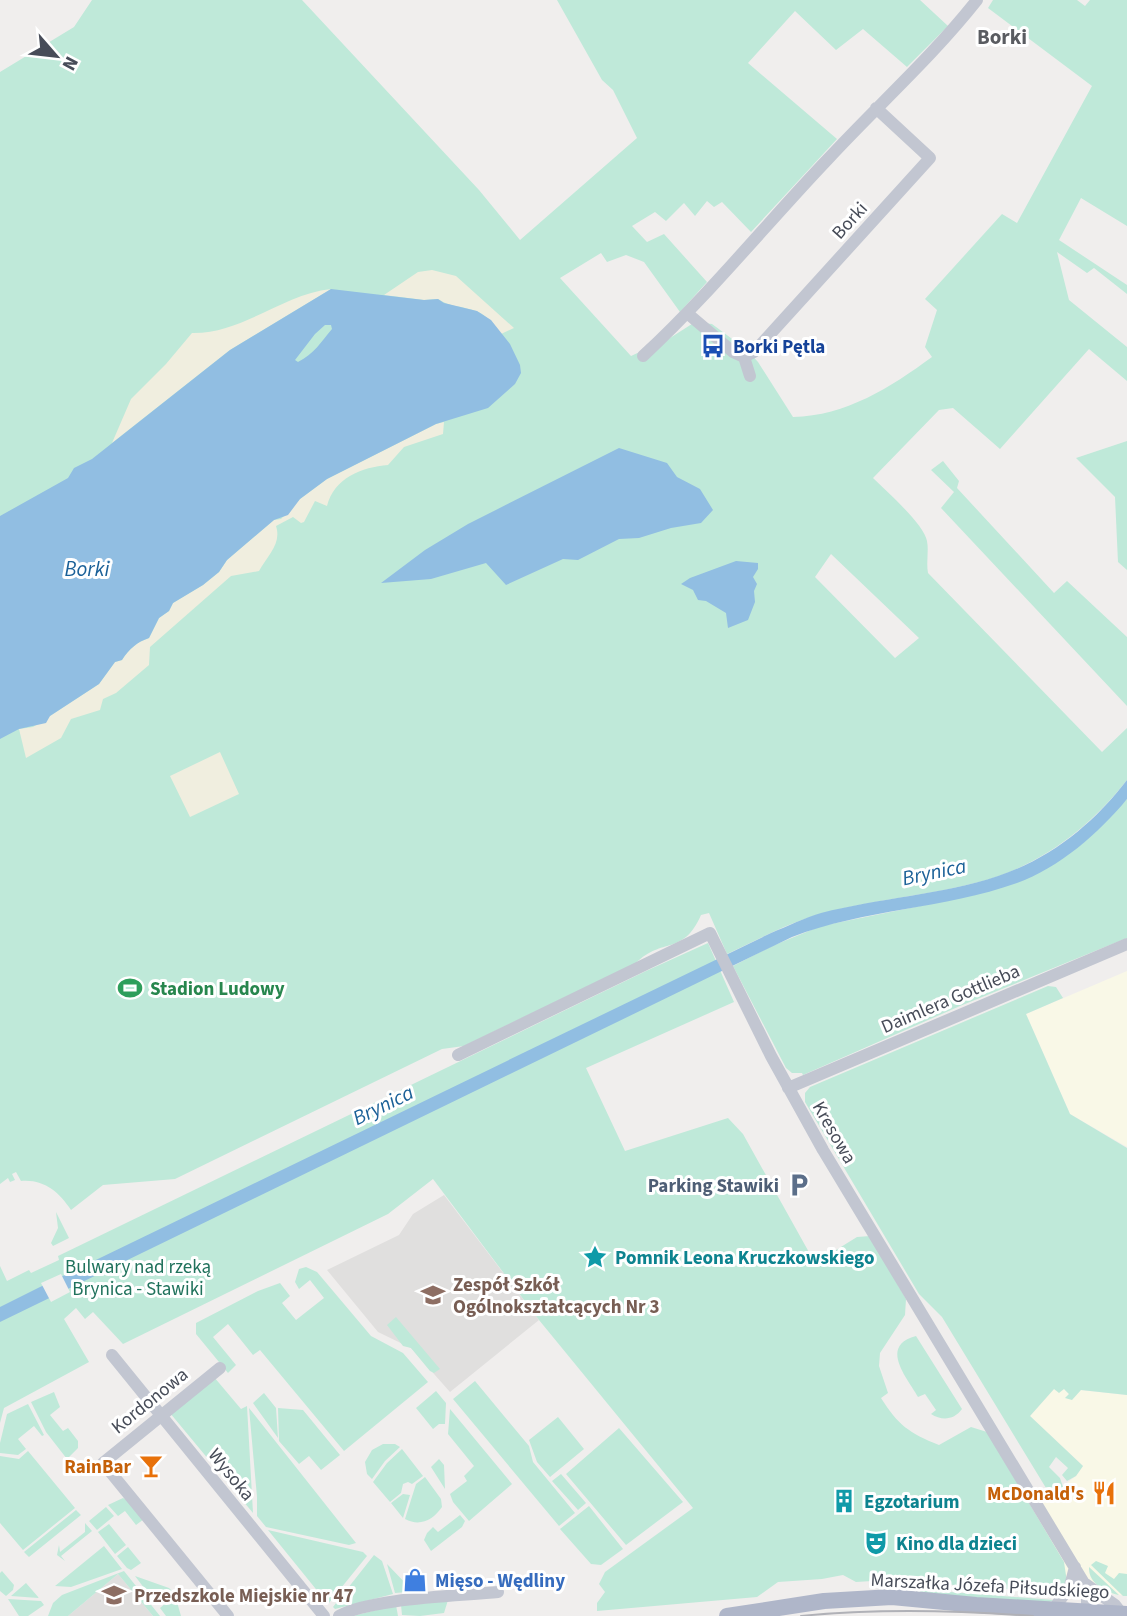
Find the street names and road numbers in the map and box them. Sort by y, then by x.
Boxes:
street label: Borki [826,196,874,246]
street label: Daimlera Gottlieba [877,958,1024,1041]
street label: Kresowa [805,1097,862,1169]
street label: Kordonowa [106,1362,194,1441]
street label: Wysoka [201,1443,260,1507]
street label: Marszałka Józefa Piłsudskiego [870,1567,1110,1606]

